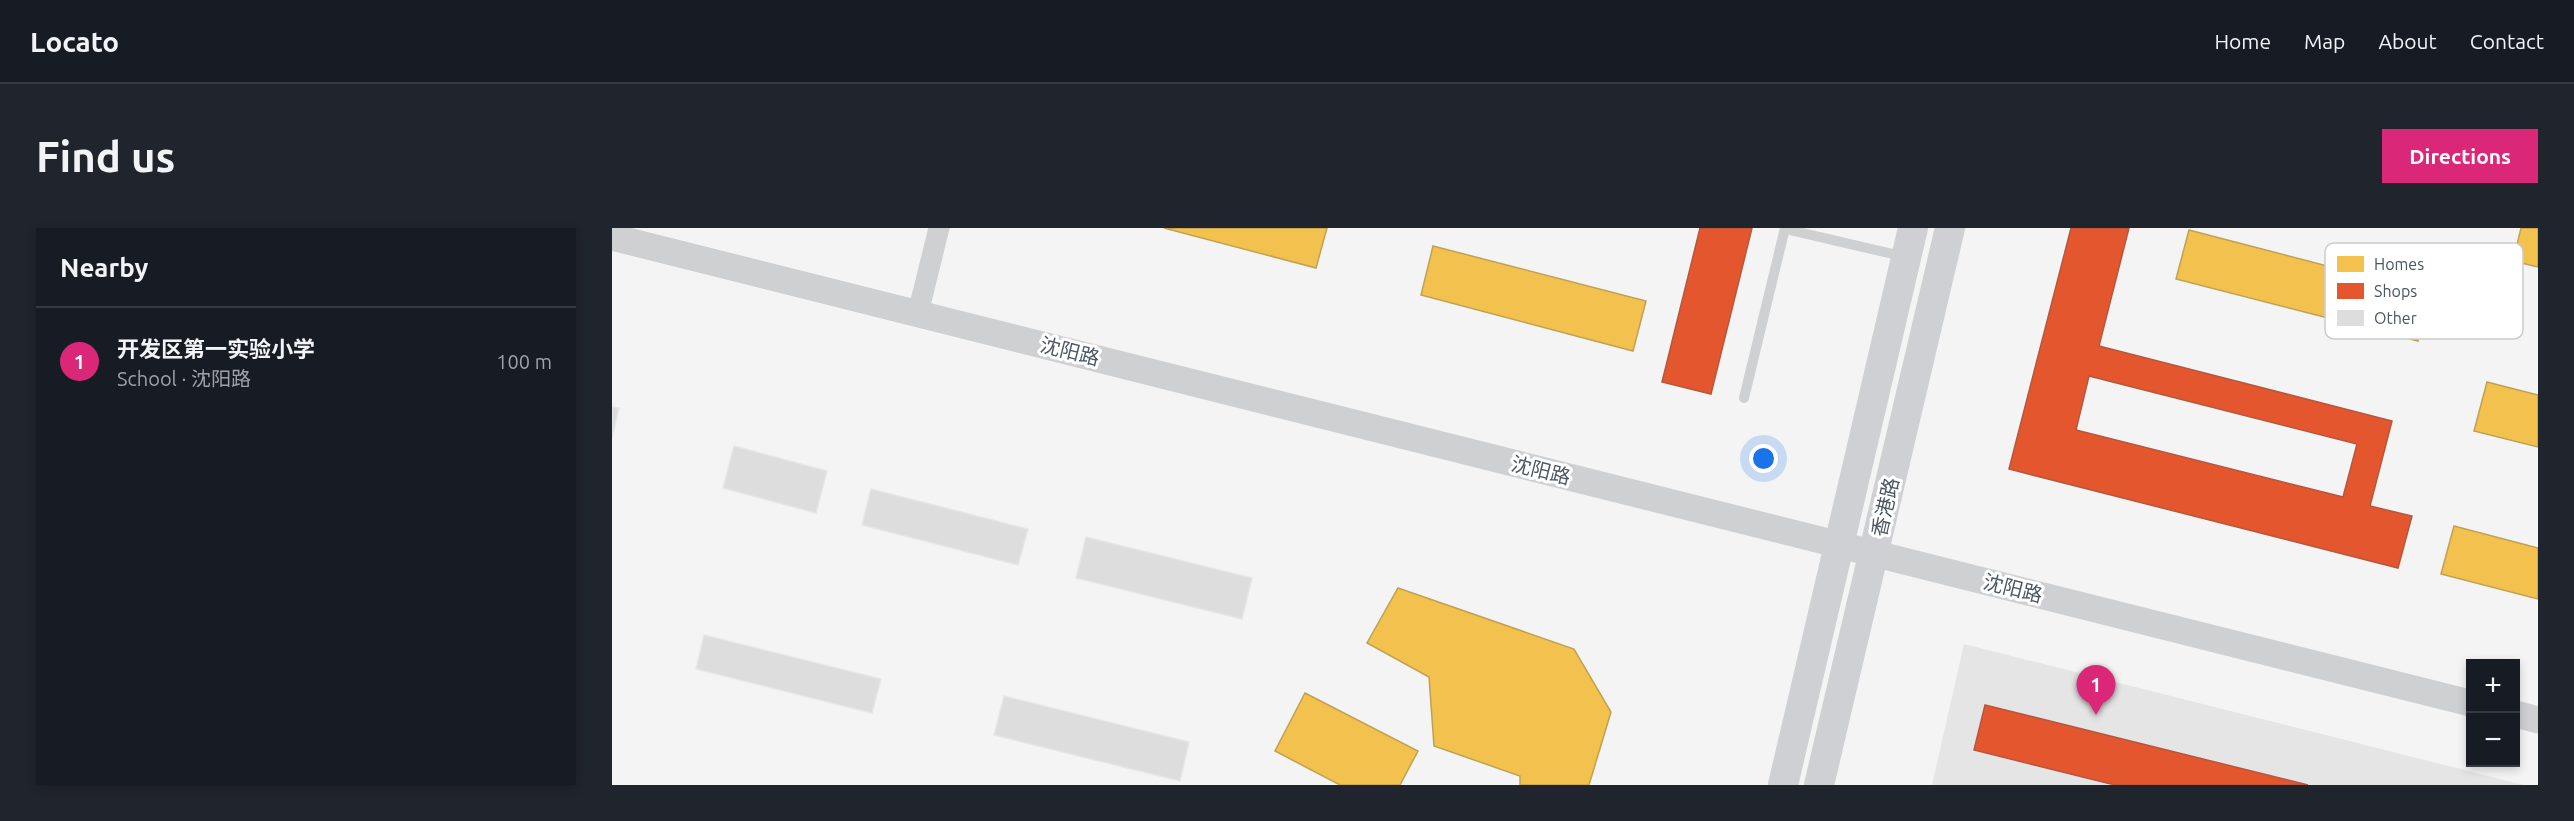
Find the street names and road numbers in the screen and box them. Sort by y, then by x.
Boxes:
street label: 沈阳路 [1038,333,1102,369]
street label: 沈阳路 [1509,452,1573,488]
street label: 香港路 [1867,475,1903,539]
street label: 沈阳路 [1981,570,2045,606]

